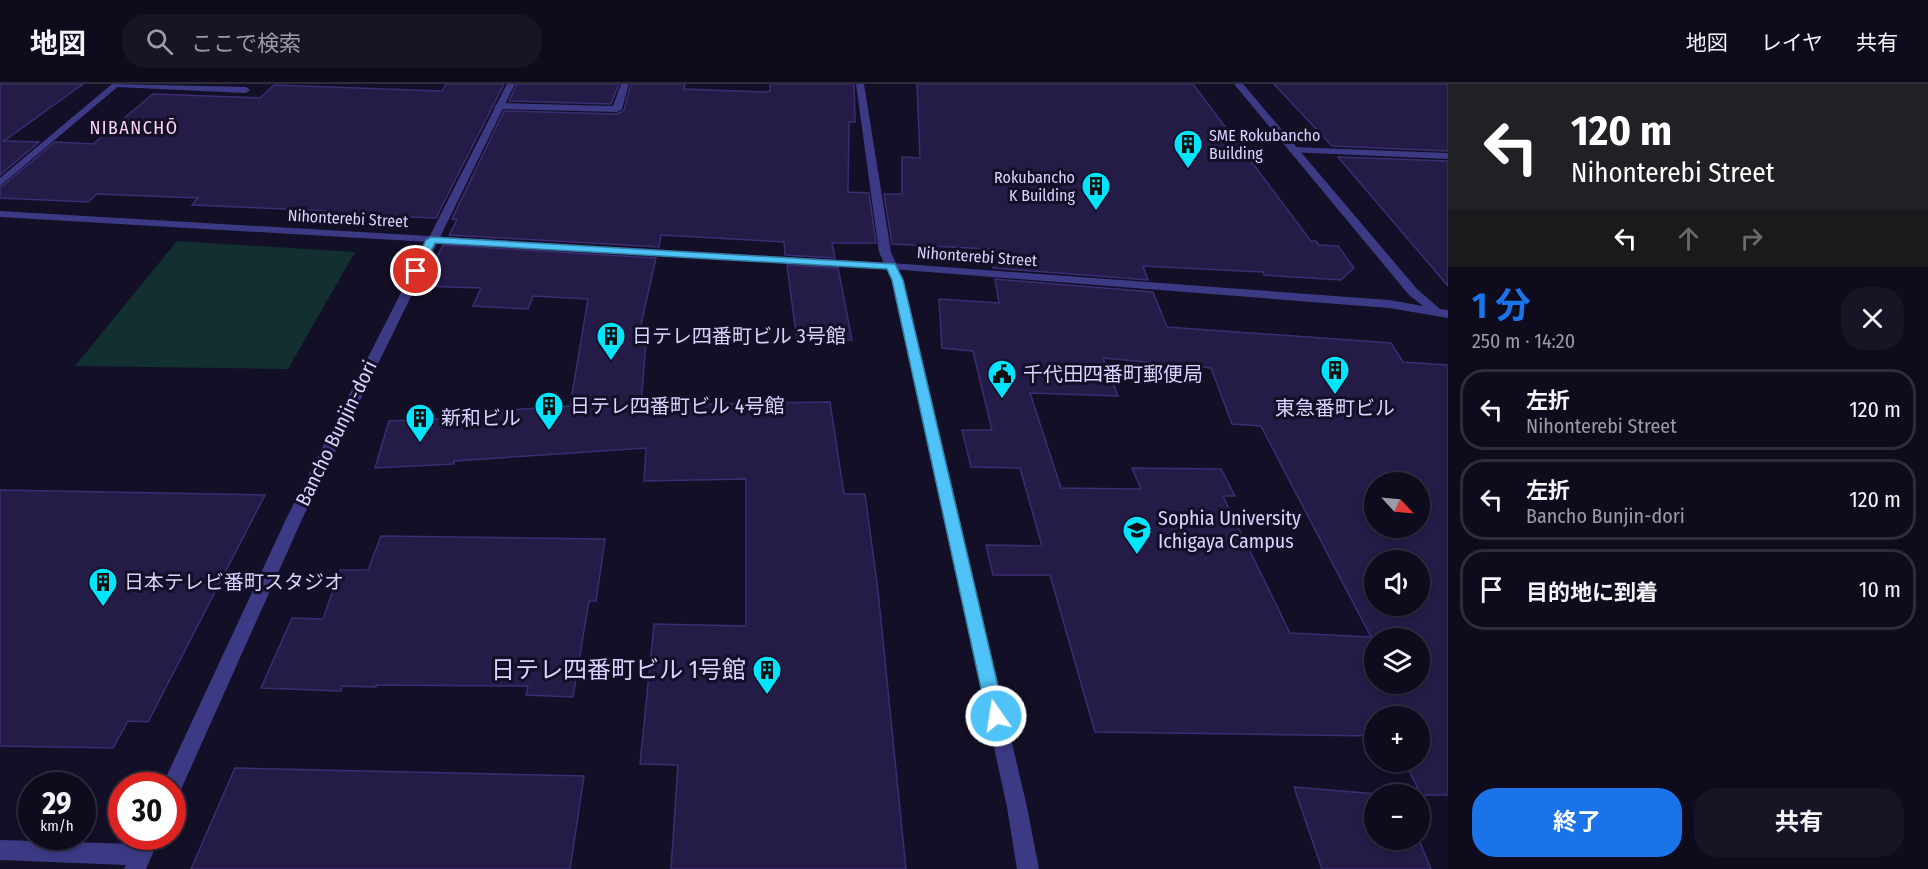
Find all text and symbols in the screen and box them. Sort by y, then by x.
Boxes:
search box [122,14,542,68]
icon: search [143,25,176,58]
text: 地図 [30,27,86,60]
text: ここで検索 [191,30,301,57]
text: 地図 [1686,30,1728,56]
text: レイヤ [1761,30,1823,56]
text: 共有 [1856,30,1898,56]
text: 120 m [1571,106,1672,156]
icon: left [1472,108,1550,186]
district label: NIBANCHŌ [89,117,179,139]
place label: SME Rokubancho Building [1209,126,1320,163]
building icon: SME Rokubancho Building [1172,128,1204,170]
text: Nihonterebi Street [1571,157,1775,189]
place label: Rokubancho K Building [994,168,1075,205]
building icon: Rokubancho K Building [1080,170,1112,212]
street label: Nihonterebi Street [287,206,409,231]
icon: left [1609,222,1642,255]
icon: ahead [1672,222,1705,255]
icon: right [1735,222,1768,255]
street label: Nihonterebi Street [916,243,1039,270]
pin [390,245,441,296]
icon: arrive [399,254,432,287]
text: 1 分 [1472,284,1531,328]
button: close [1841,287,1904,350]
building icon: 日テレ四番町ビル 3号館 [595,320,627,362]
place label: 日テレ四番町ビル 3号館 [632,324,846,348]
text: 250 m · 14:20 [1472,329,1575,353]
building icon: 東急番町ビル [1319,354,1351,396]
street label: Bancho Bunjin-dori [290,356,382,510]
public building icon: 千代田四番町郵便局 [986,358,1018,400]
place label: 千代田四番町郵便局 [1023,362,1203,386]
text: 左折 [1526,387,1570,414]
building icon: 日テレ四番町ビル 4号館 [533,390,565,432]
icon: left [1475,393,1508,426]
place label: 日テレ四番町ビル 4号館 [570,394,784,418]
place label: 東急番町ビル [1275,396,1395,420]
text: 120 m [1849,396,1901,423]
building icon: 新和ビル [404,402,436,444]
place label: 新和ビル [441,406,521,430]
text: Nihonterebi Street [1526,414,1677,438]
north arrow [1364,472,1430,538]
map controls [1364,472,1430,850]
text: 左折 [1526,477,1570,504]
icon: left [1475,483,1508,516]
text: 120 m [1849,486,1901,513]
text: Bancho Bunjin-dori [1526,504,1685,528]
place label: Sophia University Ichigaya Campus [1158,506,1301,553]
school or university icon: Sophia University Ichigaya Campus [1121,514,1153,556]
button: sound [1364,550,1430,616]
building icon: 日本テレビ番町スタジオ [87,566,119,608]
place label: 日本テレビ番町スタジオ [124,570,344,594]
icon: arrive [1475,573,1508,606]
text: 10 m [1859,576,1901,603]
text: 目的地に到着 [1526,579,1658,606]
button: layers [1364,628,1430,694]
building icon: 日テレ四番町ビル 1号館 [751,654,783,696]
place label: 日テレ四番町ビル 1号館 [491,656,746,684]
position arrow [964,684,1028,748]
button: + [1364,706,1430,772]
speed limit sign: 30 [108,772,186,850]
button: − [1364,784,1430,850]
text: 29 [42,786,72,822]
button: 終了 [1472,788,1682,857]
button: 共有 [1694,788,1904,857]
text: km/h [40,817,74,835]

